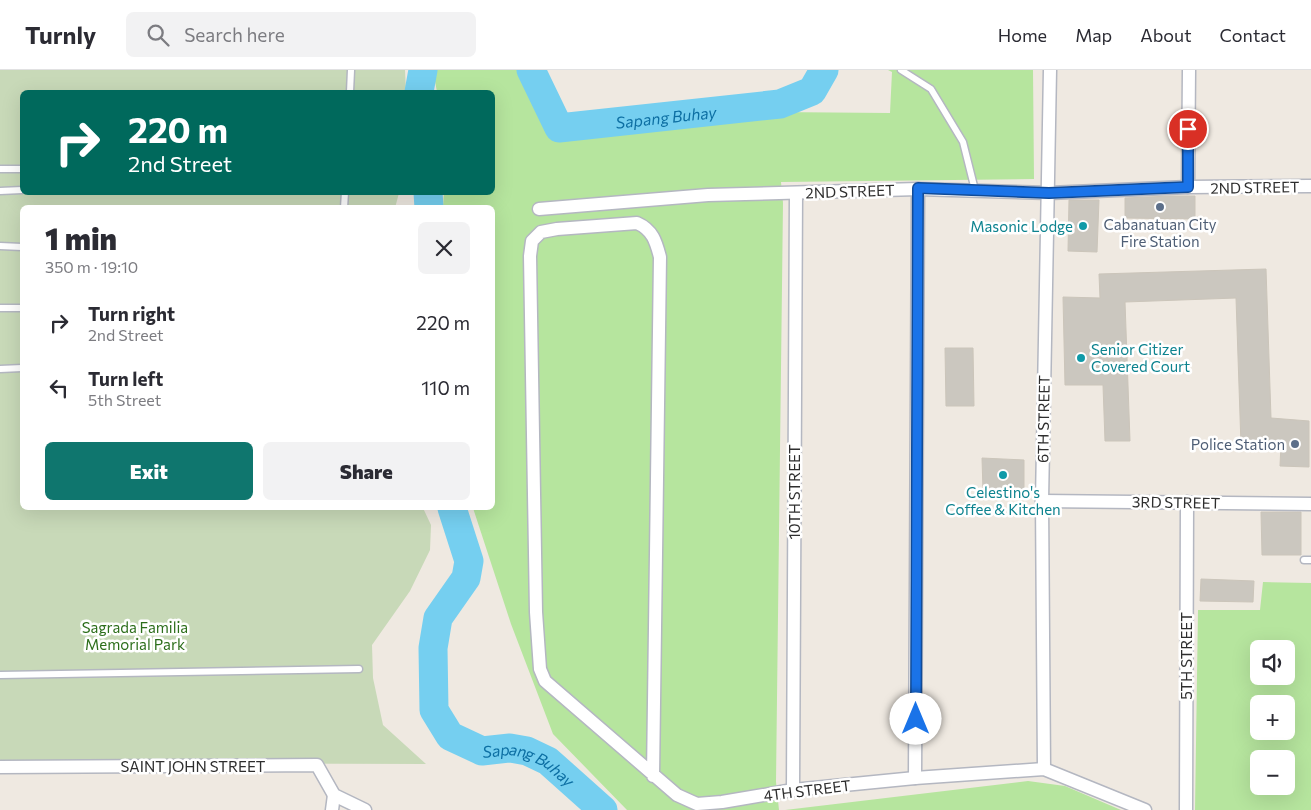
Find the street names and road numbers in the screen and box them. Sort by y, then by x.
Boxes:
street label: 2ND STREET [1210,177,1300,197]
street label: 2ND STREET [805,180,895,202]
street label: 6TH STREET [1033,374,1053,463]
street label: 10TH STREET [785,444,803,540]
street label: 3RD STREET [1132,492,1221,512]
street label: 5TH STREET [1177,612,1195,700]
street label: SAINT JOHN STREET [121,757,266,775]
street label: 4TH STREET [762,776,852,804]

